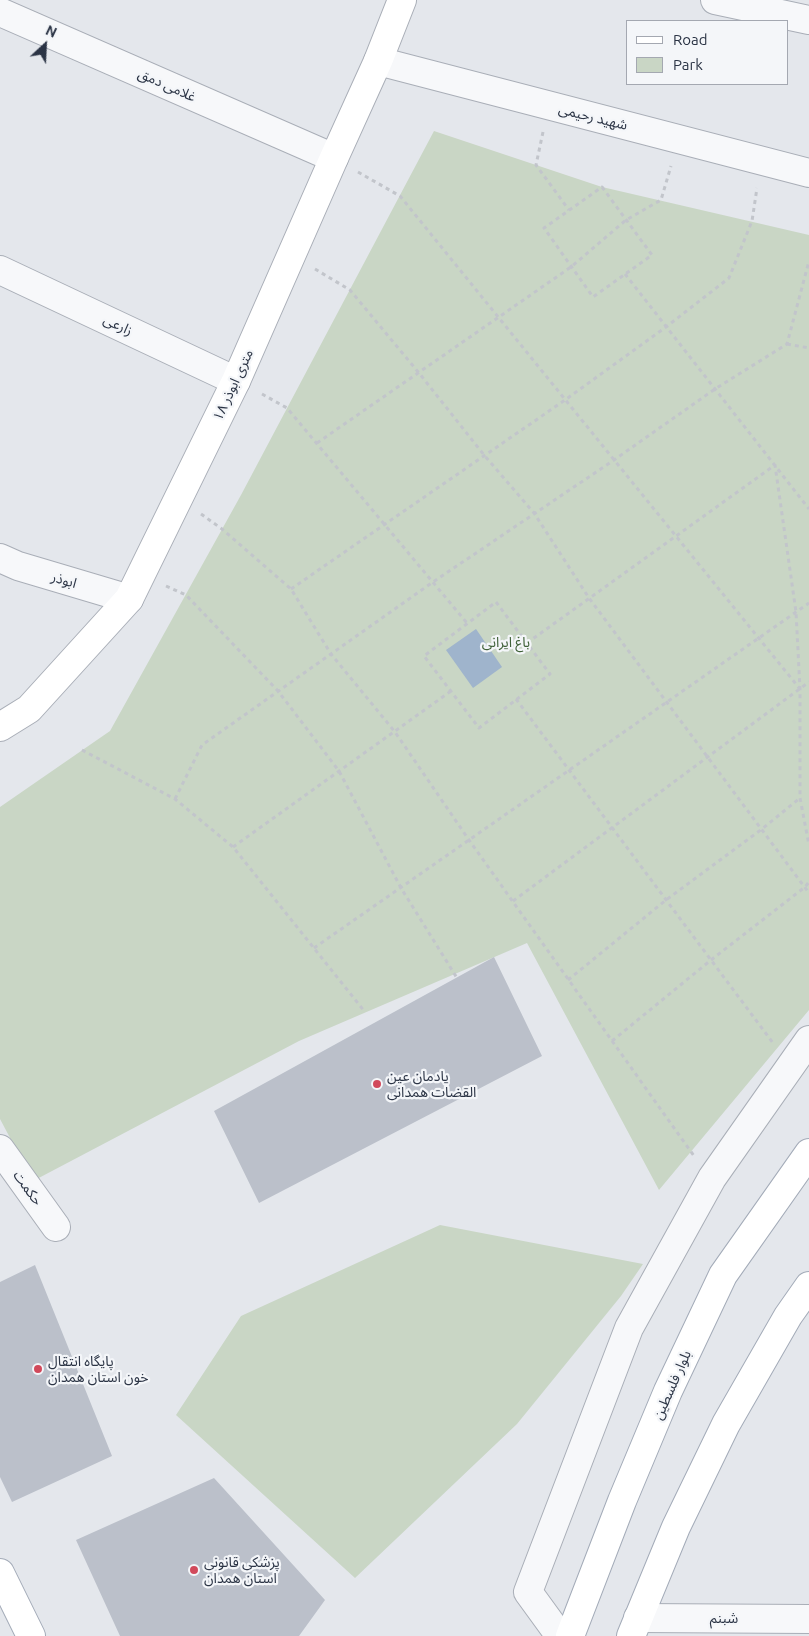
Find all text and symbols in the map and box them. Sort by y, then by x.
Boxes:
north arrow [20,20,70,70]
legend [626,20,789,85]
text: N [43,22,59,41]
text: Road [673,31,708,48]
text: Park [673,56,703,73]
street label: غلامی دمق [135,65,199,105]
street label: شهید رحیمی [557,100,629,134]
street label: زارعی [101,311,135,339]
street label: ۱۸ متری ابوذر [209,347,257,423]
street label: ابوذر [49,568,79,592]
park label: باغ ایرانی [482,634,530,650]
place label: یادمان عین القضات همدانی [387,1068,476,1100]
marker: یادمان عین القضات همدانی [371,1078,383,1090]
street label: حکمت [10,1167,46,1209]
street label: بلوار فلسطین [649,1348,695,1422]
place label: پایگاه انتقال خون استان همدان [48,1353,149,1385]
marker: پایگاه انتقال خون استان همدان [32,1363,44,1375]
place label: پزشکی قانونی استان همدان [204,1554,280,1586]
marker: پزشکی قانونی استان همدان [188,1564,200,1576]
street label: شبنم [710,1610,738,1626]

